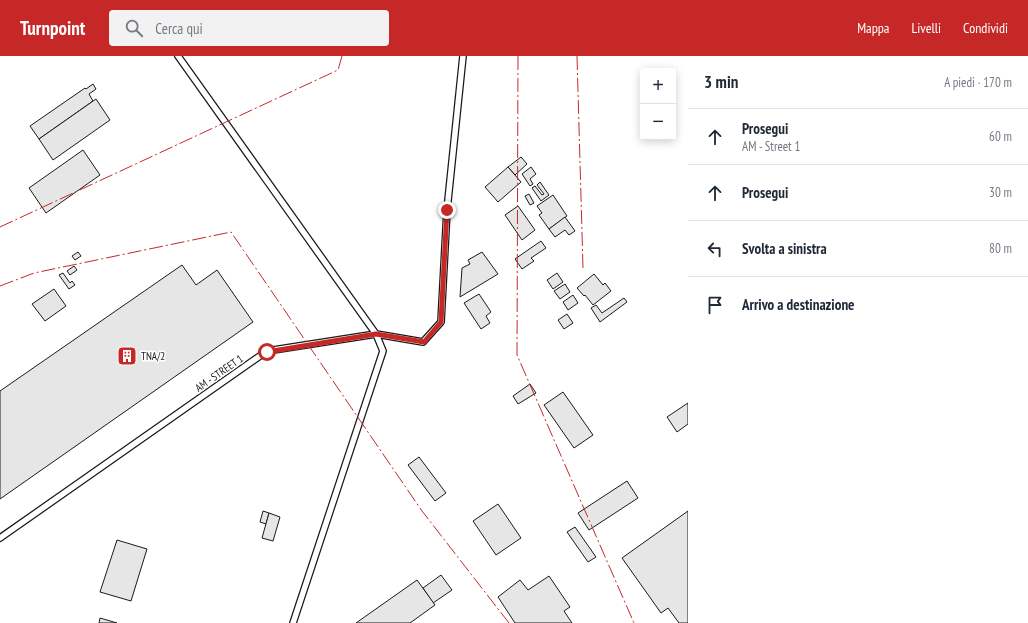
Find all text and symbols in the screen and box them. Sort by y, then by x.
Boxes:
search box [109,10,389,46]
text: Turnpoint [20,16,85,40]
icon: search [123,17,145,39]
text: Cerca qui [155,19,203,38]
text: Mappa [857,19,889,37]
text: Livelli [911,19,941,37]
text: Condividi [963,19,1008,37]
map controls [640,68,676,140]
button: + [640,68,676,104]
text: 3 min [704,71,738,93]
text: A piedi · 170 m [944,74,1012,91]
button: − [640,104,676,140]
text: Prosegui [742,119,788,138]
icon: ahead [704,126,726,148]
text: 60 m [989,128,1012,145]
text: AM - Street 1 [742,138,800,155]
icon: ahead [704,182,726,204]
text: Prosegui [742,183,788,202]
text: 30 m [989,184,1012,201]
route end [438,201,456,219]
icon: left [704,238,726,260]
text: Svolta a sinistra [742,239,827,258]
text: 80 m [989,240,1012,257]
icon: arrive [704,294,726,316]
text: Arrivo a destinazione [742,295,855,314]
route start [258,343,276,361]
building icon: TNA/2 [116,345,138,367]
place label: TNA/2 [141,349,165,363]
street label: AM - STREET 1 [192,351,246,395]

